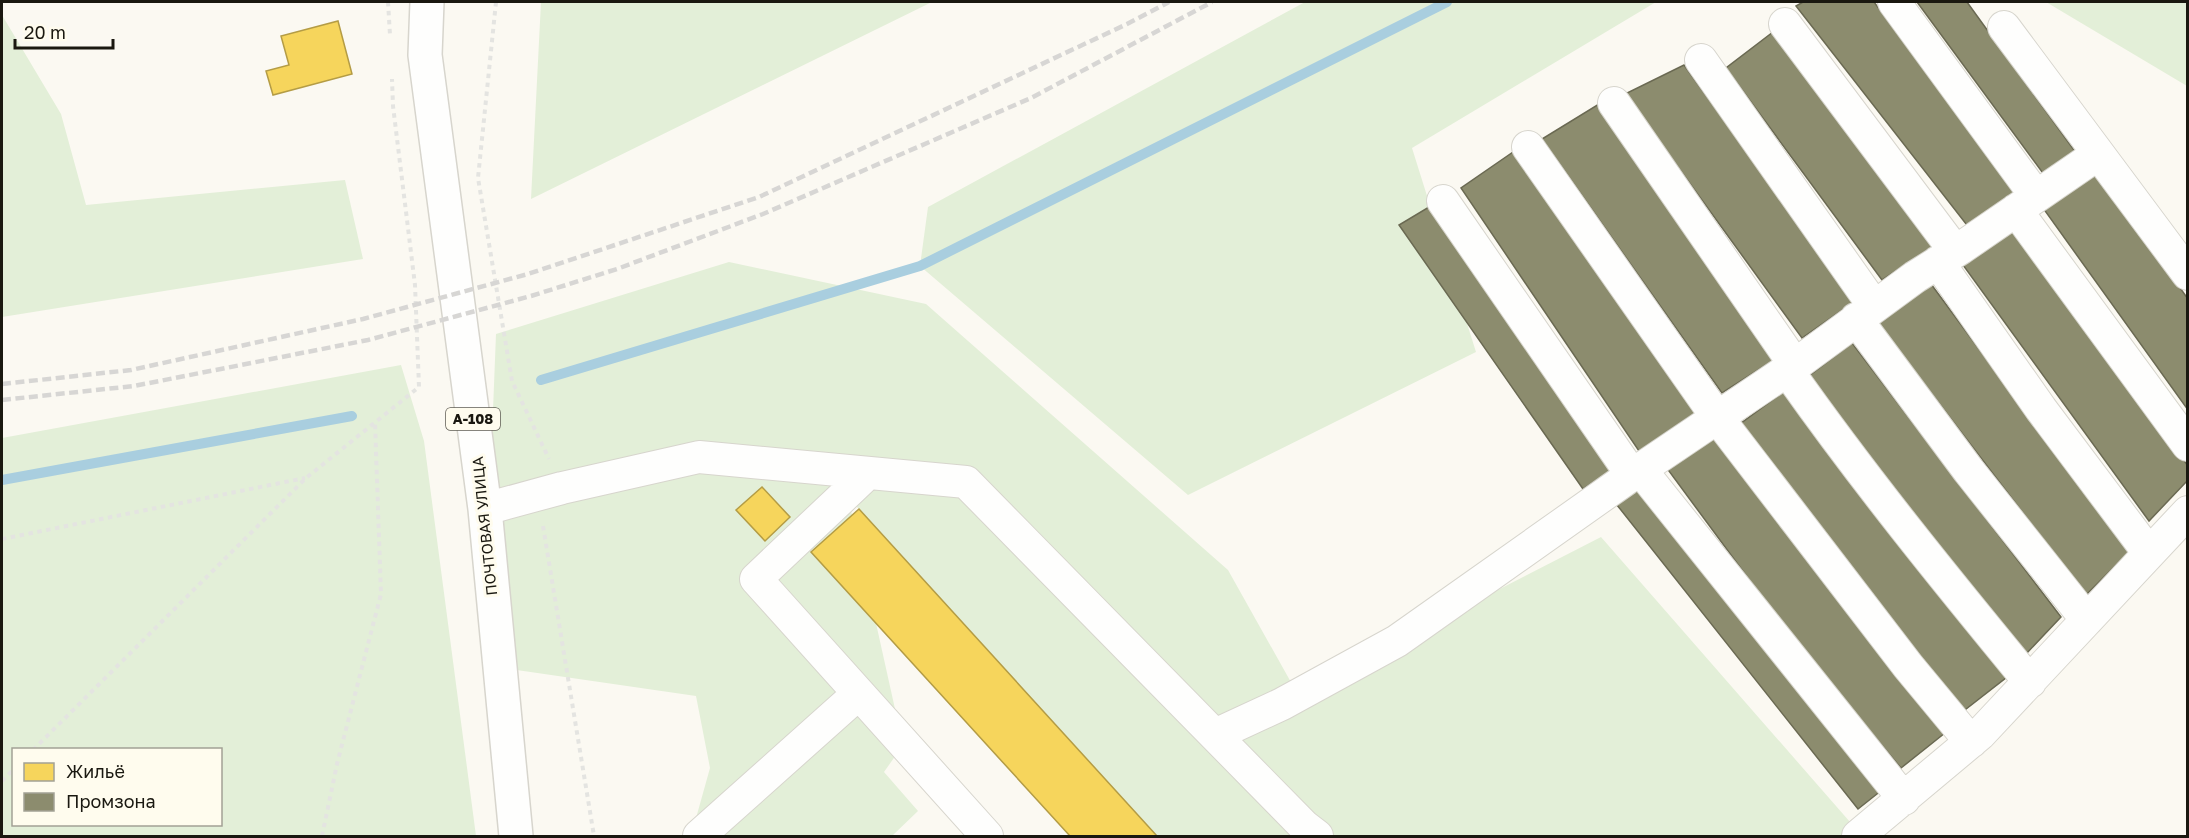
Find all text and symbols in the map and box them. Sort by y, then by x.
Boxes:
scale bar [15,12,112,50]
text: 20 m [24,21,66,43]
road number: А-108 [446,408,500,430]
street label: ПОЧТОВАЯ УЛИЦА [468,456,500,596]
legend [12,748,222,826]
text: Жильё [66,760,125,782]
text: Промзона [66,790,156,812]

